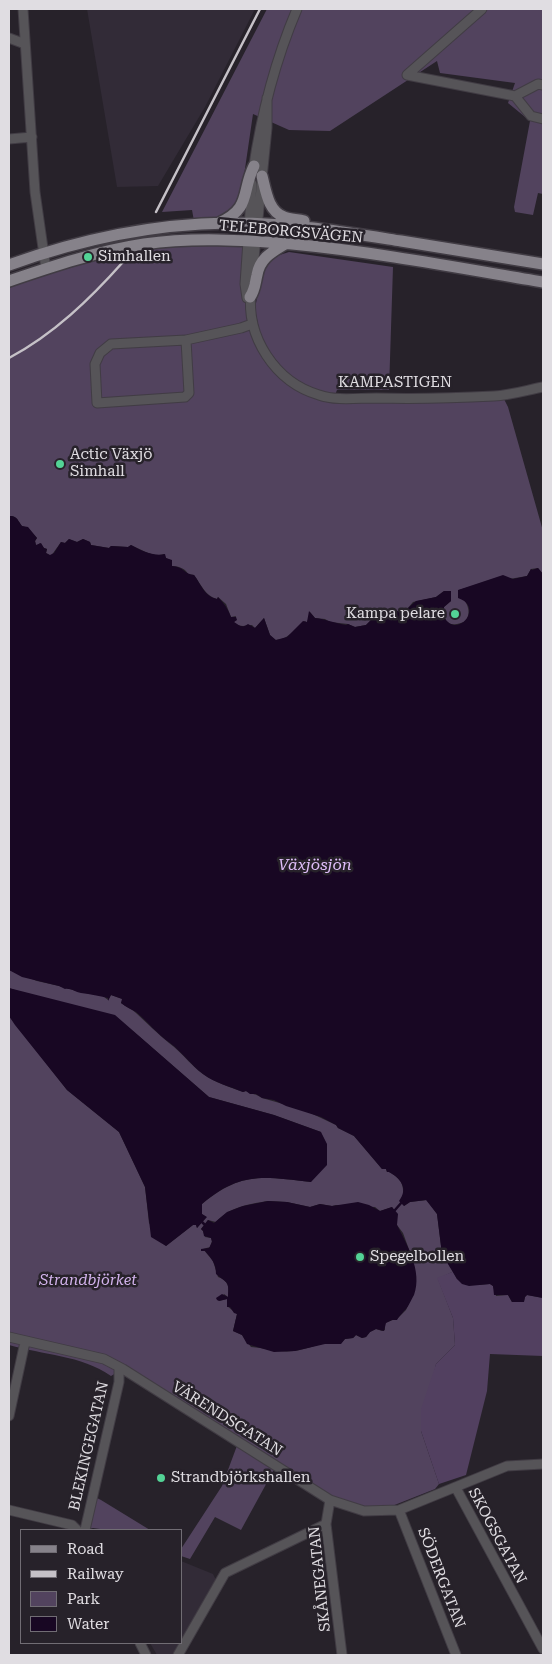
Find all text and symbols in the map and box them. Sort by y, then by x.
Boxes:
street label: TELEBORGSVÄGEN [218,217,364,247]
place label: Simhallen [98,248,171,266]
marker: Simhallen [82,251,94,263]
street label: KAMPASTIGEN [338,374,452,392]
place label: Actic Växjö Simhall [70,446,152,481]
marker: Actic Växjö Simhall [54,458,66,470]
place label: Kampa pelare [346,605,445,623]
marker: Kampa pelare [449,608,461,620]
water label: Växjösjön [278,855,352,875]
place label: Spegelbollen [370,1248,464,1266]
marker: Spegelbollen [354,1251,366,1263]
park label: Strandbjörket [39,1272,137,1290]
street label: VÄRENDSGATAN [169,1378,285,1460]
street label: BLEKINGEGATAN [65,1380,113,1512]
place label: Strandbjörkshallen [171,1469,310,1487]
marker: Strandbjörkshallen [155,1472,167,1484]
street label: SKOGSGATAN [464,1485,530,1587]
street label: SKÅNEGATAN [305,1525,335,1633]
street label: SÖDERGATAN [414,1525,468,1631]
legend [20,1529,182,1644]
text: Road [67,1540,104,1558]
text: Railway [67,1565,124,1583]
text: Park [67,1590,100,1608]
text: Water [67,1615,109,1633]

